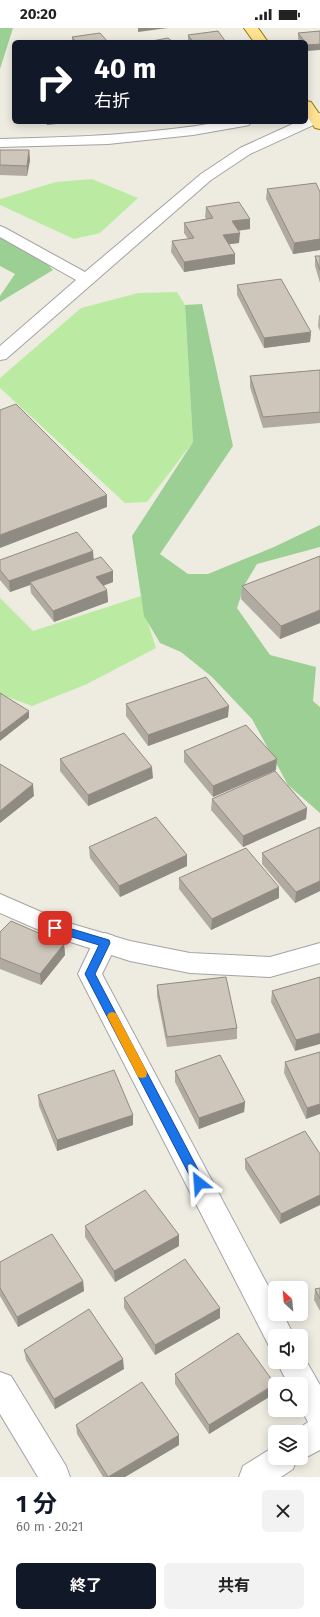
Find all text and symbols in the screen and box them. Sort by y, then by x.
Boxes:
text: 20:20 [20,5,57,23]
text: 40 m [94,52,157,85]
icon: right [28,56,80,108]
text: 右折 [94,90,130,112]
pin [38,911,72,945]
icon: arrive [44,917,66,939]
position arrow [178,1162,220,1204]
north arrow [268,1281,308,1321]
map controls [268,1281,308,1465]
button: sound [268,1329,308,1369]
button: search [268,1377,308,1417]
button: layers [268,1425,308,1465]
text: 1 分 [16,1490,57,1518]
button: close [262,1490,304,1532]
text: 60 m · 20:21 [16,1519,83,1534]
button: 終了 [16,1563,156,1609]
button: 共有 [164,1563,304,1609]

